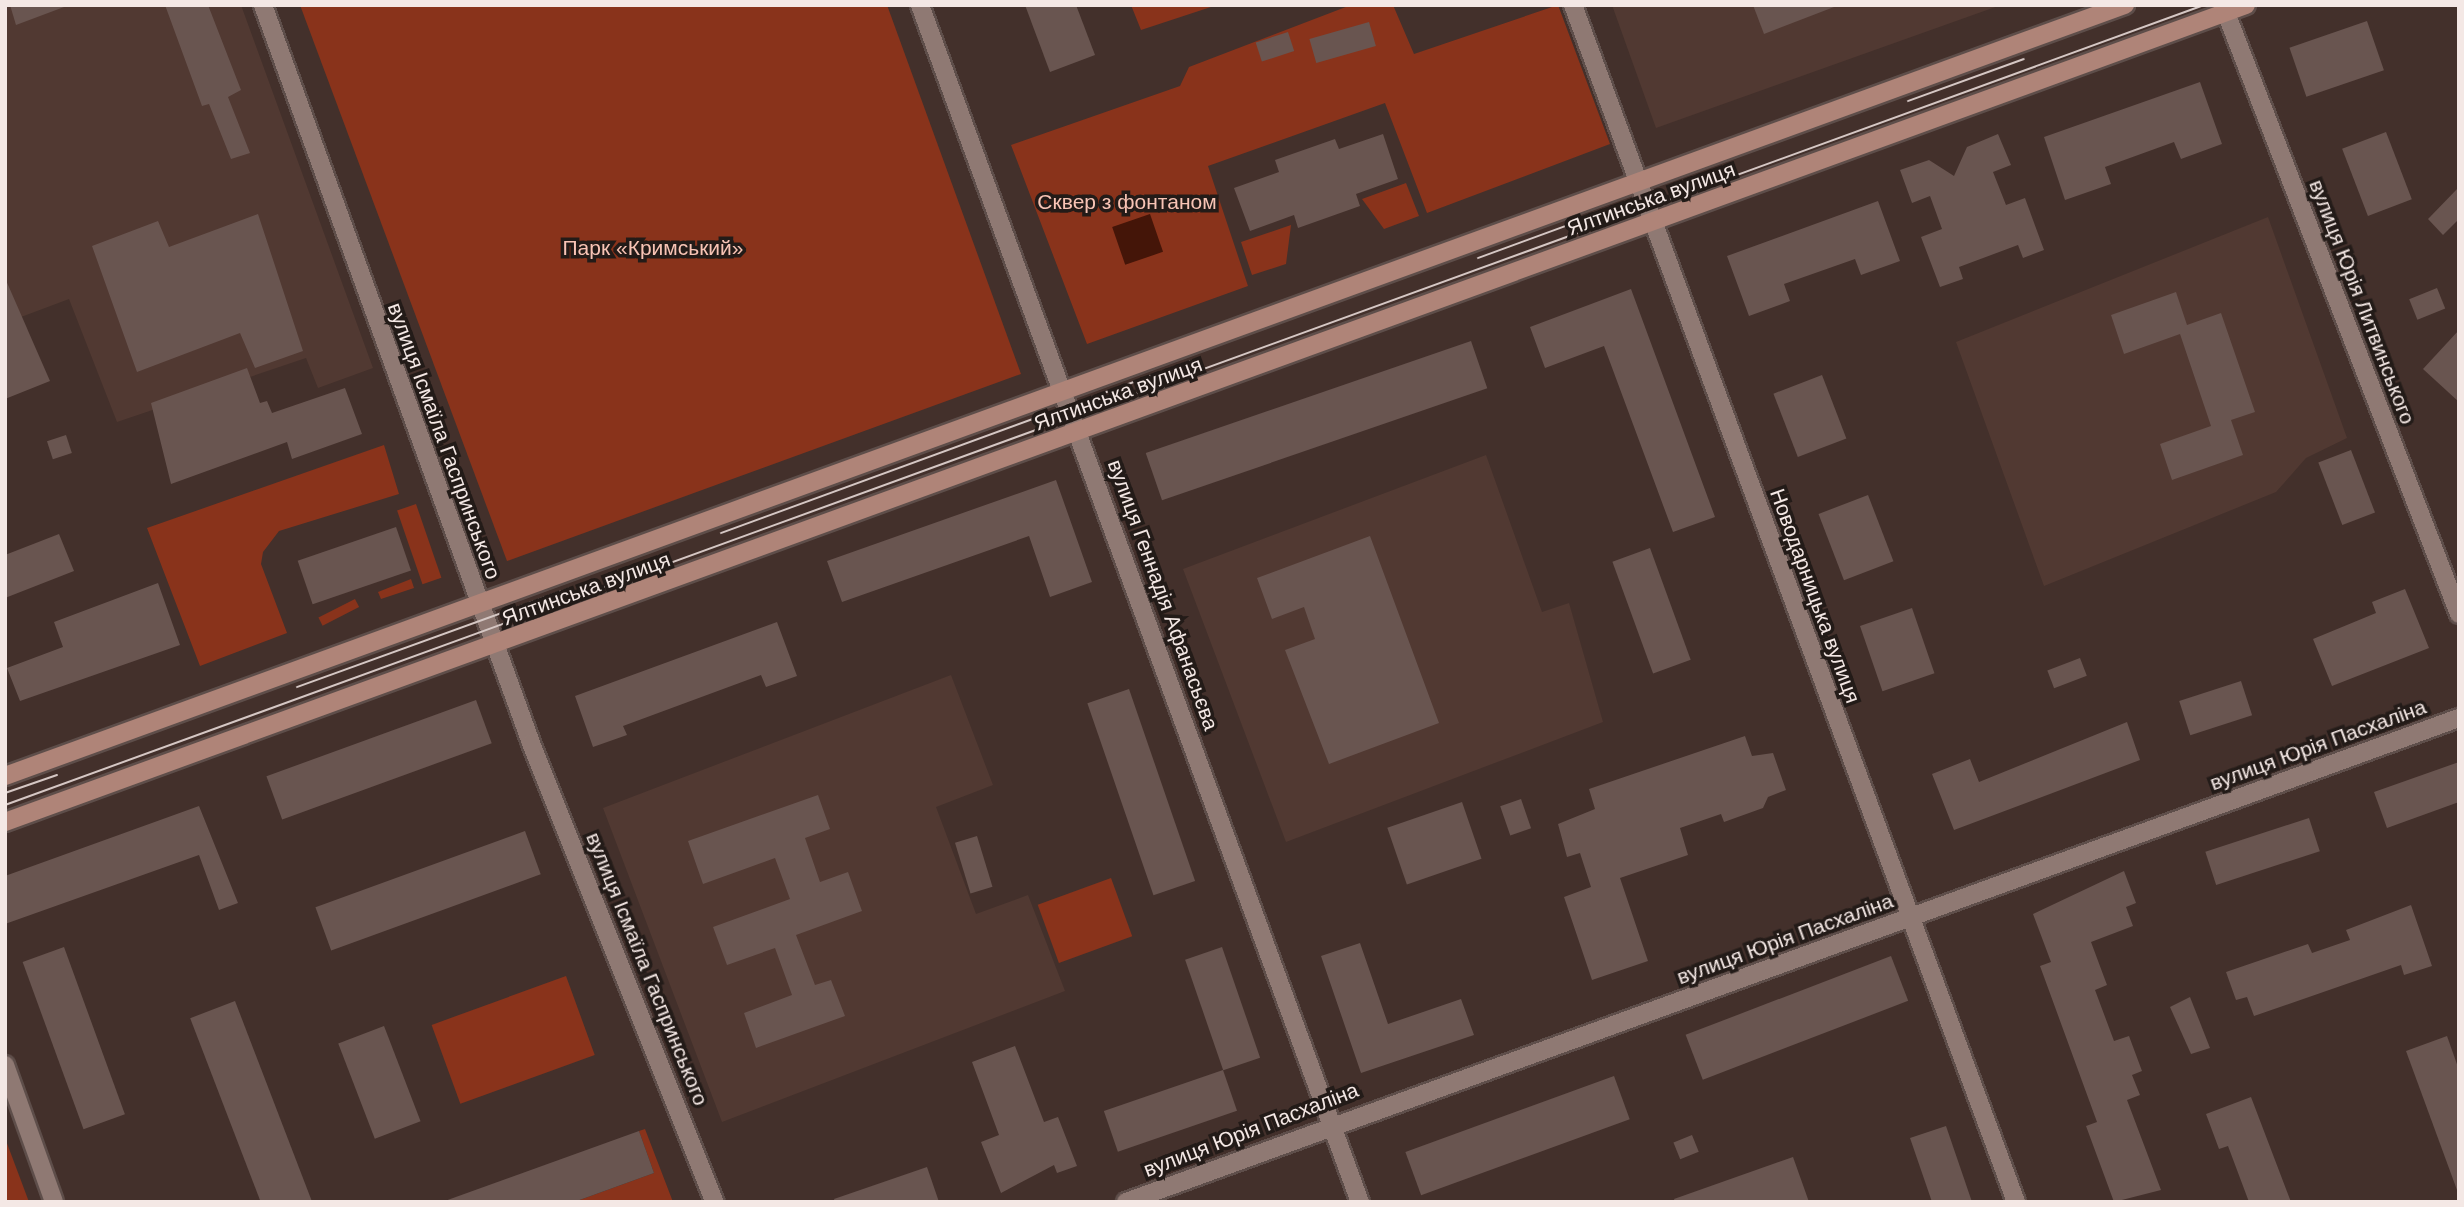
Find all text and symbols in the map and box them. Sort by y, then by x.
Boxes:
street label: Ялтинська вулиця [1563,157,1739,241]
street label: вулиця Юрія Литвинського [2304,176,2420,428]
park label: Сквер з фонтаном [1037,189,1217,215]
park label: Парк «Кримський» [562,235,744,261]
street label: вулиця Ісмаїла Гаспринського [382,299,506,583]
street label: Ялтинська вулиця [1030,352,1206,436]
street label: вулиця Геннадія Афанасьєва [1102,456,1224,734]
street label: Новодарницька вулиця [1764,485,1866,707]
street label: Ялтинська вулиця [498,547,674,631]
street label: вулиця Юрія Пасхаліна [2207,694,2429,796]
street label: вулиця Ісмаїла Гаспринського [581,829,713,1109]
street label: вулиця Юрія Пасхаліна [1674,888,1896,990]
street label: вулиця Юрія Пасхаліна [1140,1077,1362,1183]

